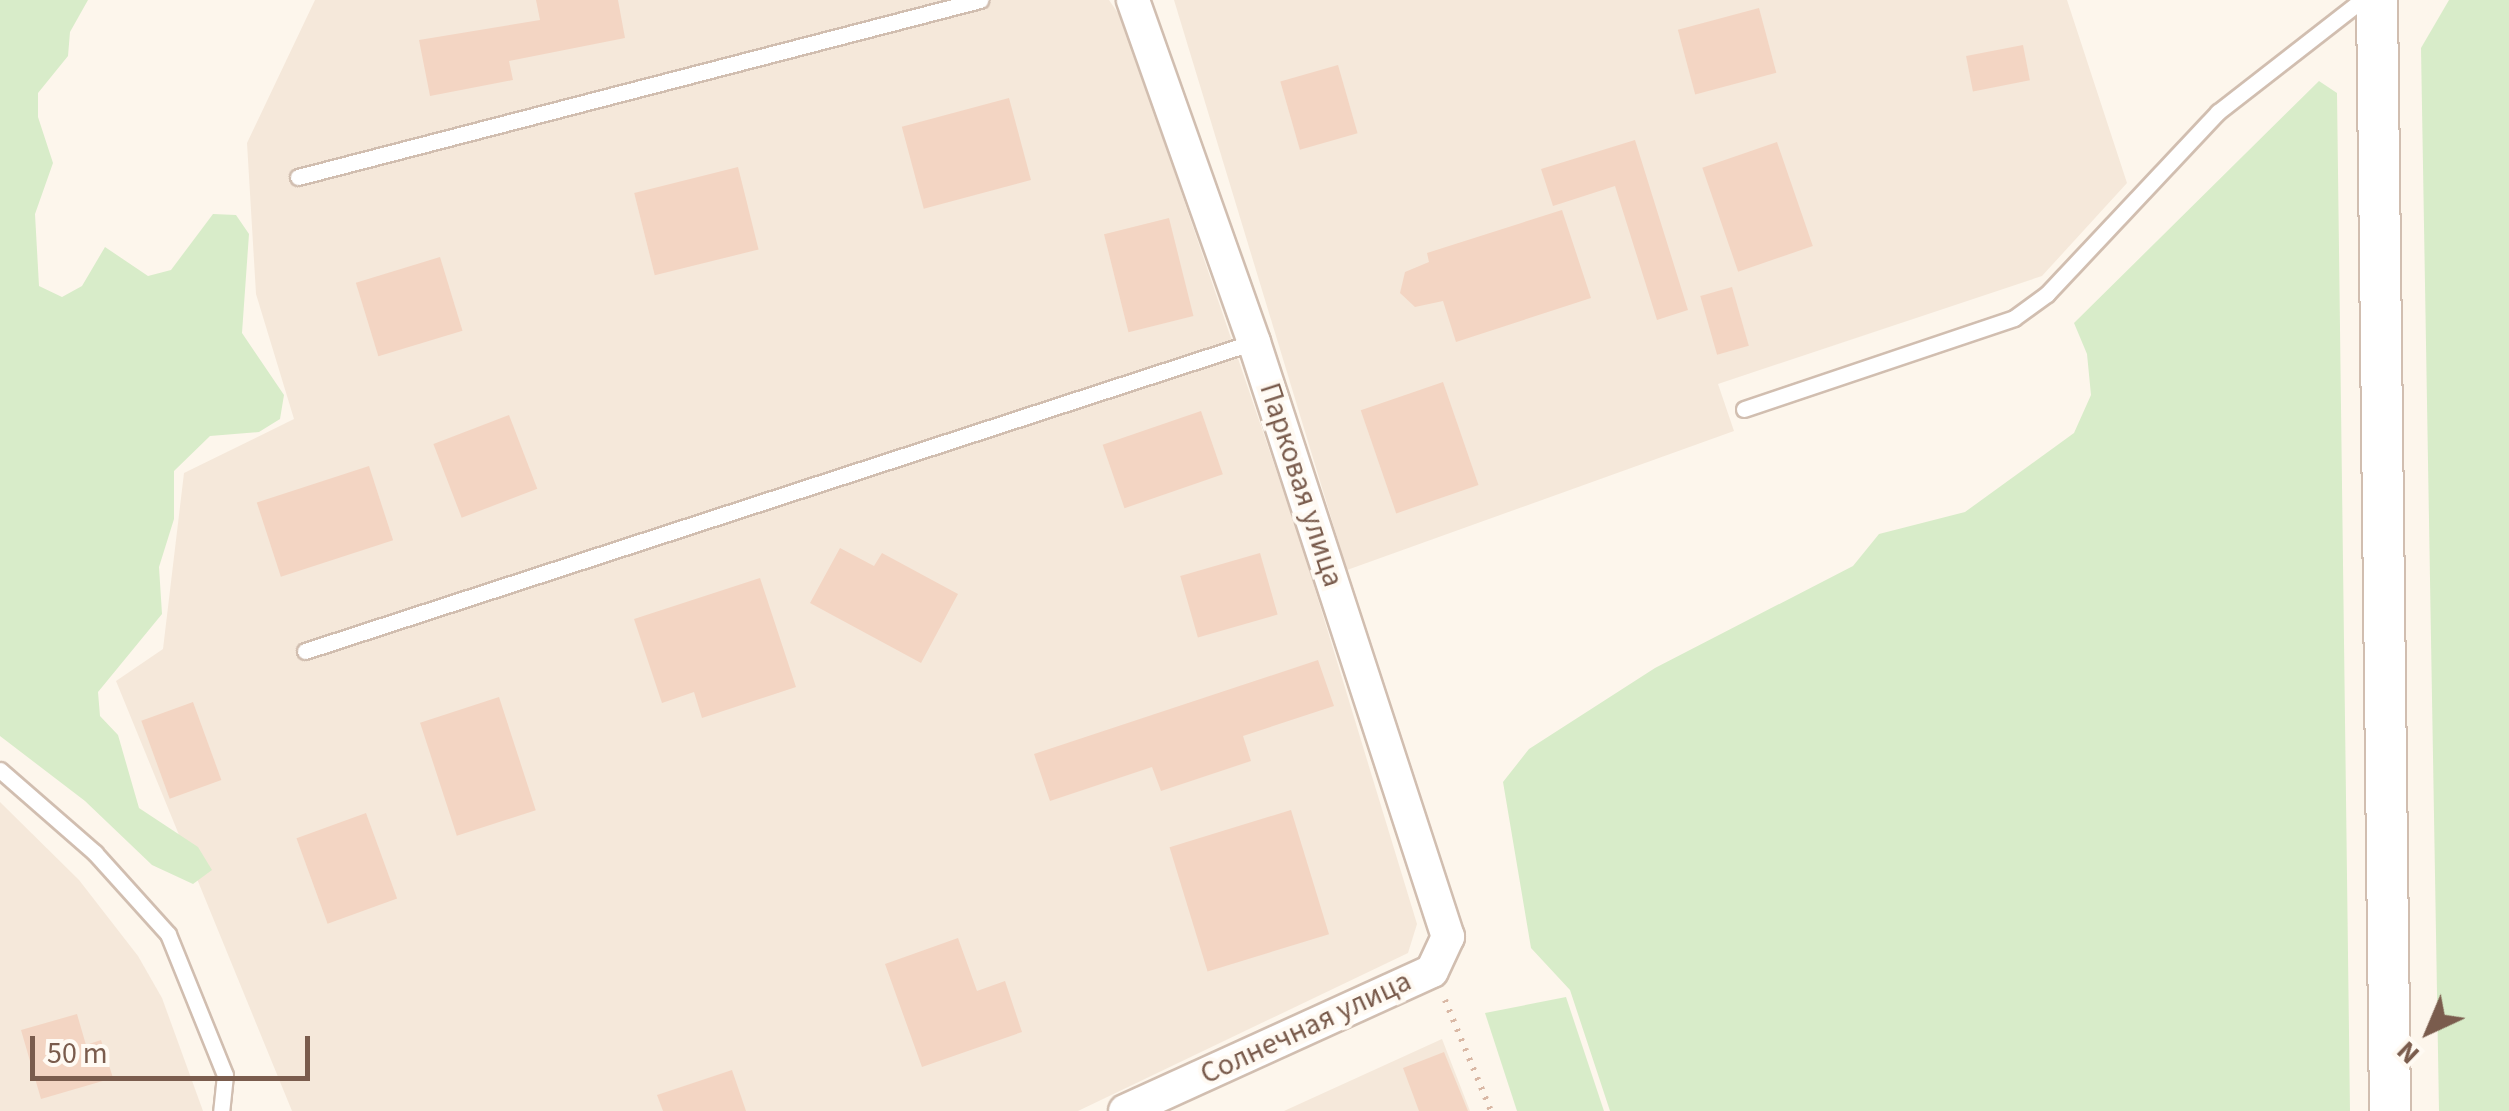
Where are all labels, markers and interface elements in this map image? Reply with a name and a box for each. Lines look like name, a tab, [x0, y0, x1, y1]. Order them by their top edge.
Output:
street label: Парковая улица	[1251, 379, 1351, 591]
street label: Солнечная улица	[1195, 963, 1417, 1093]
north arrow	[2379, 981, 2479, 1081]
scale bar	[35, 1016, 315, 1078]
text: 50 m	[47, 1032, 108, 1075]
text: N	[2388, 1032, 2429, 1073]

